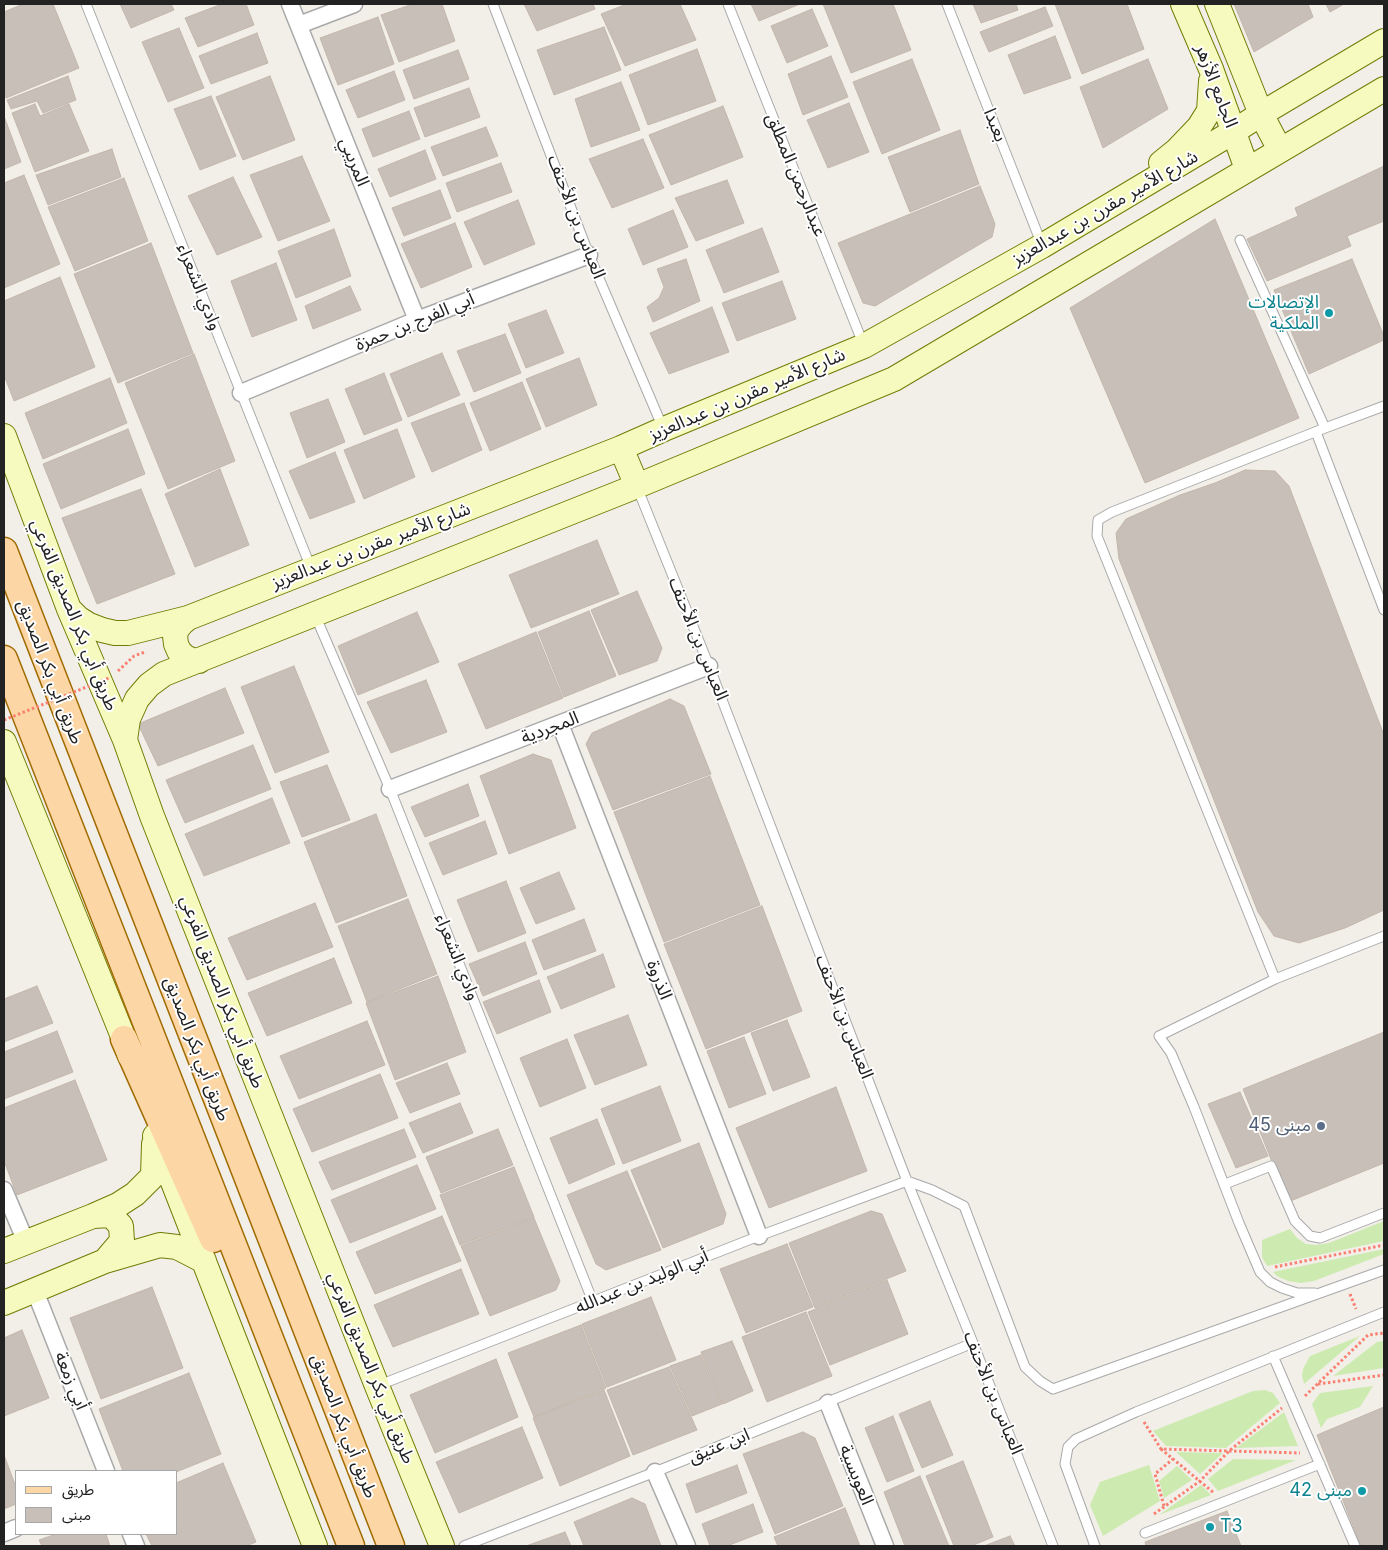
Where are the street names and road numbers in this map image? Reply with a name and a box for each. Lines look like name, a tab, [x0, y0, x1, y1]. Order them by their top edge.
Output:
street label: الجامع الأزهر	[1190, 41, 1242, 131]
street label: بعبدا	[979, 105, 1011, 145]
street label: عبدالرحمن المطلق	[761, 110, 831, 240]
street label: المريبي	[334, 134, 374, 190]
street label: شارع الأمير مقرن بن عبدالعزيز	[1008, 146, 1202, 270]
street label: العباس بن الأحنف	[542, 152, 610, 282]
street label: وادي الشعراء	[172, 240, 226, 334]
street label: أبي الفرج بن حمزة	[352, 288, 478, 356]
street label: شارع الأمير مقرن بن عبدالعزيز	[645, 344, 849, 446]
street label: شارع الأمير مقرن بن عبدالعزيز	[268, 498, 474, 594]
street label: طريق أبي بكر الصديق الفرعي	[26, 516, 122, 714]
street label: العباس بن الأحنف	[663, 574, 733, 704]
street label: طريق أبي بكر الصديق	[13, 597, 87, 747]
street label: المجردية	[518, 707, 582, 749]
street label: طريق أبي بكر الصديق الفرعي	[175, 893, 269, 1091]
street label: وادي الشعراء	[430, 910, 484, 1004]
street label: العباس بن الأحنف	[810, 952, 878, 1082]
street label: الذروة	[642, 957, 676, 1003]
street label: طريق أبي بكر الصديق	[160, 974, 234, 1124]
street label: أبي الوليد بن عبدالله	[572, 1245, 712, 1319]
street label: طريق أبي بكر الصديق الفرعي	[323, 1269, 419, 1467]
street label: العباس بن الأحنف	[958, 1328, 1028, 1458]
street label: أبي زمعة	[50, 1349, 92, 1413]
street label: طريق أبي بكر الصديق	[307, 1351, 381, 1501]
street label: ابن عتيق	[685, 1424, 753, 1468]
street label: العويسية	[834, 1442, 878, 1508]

